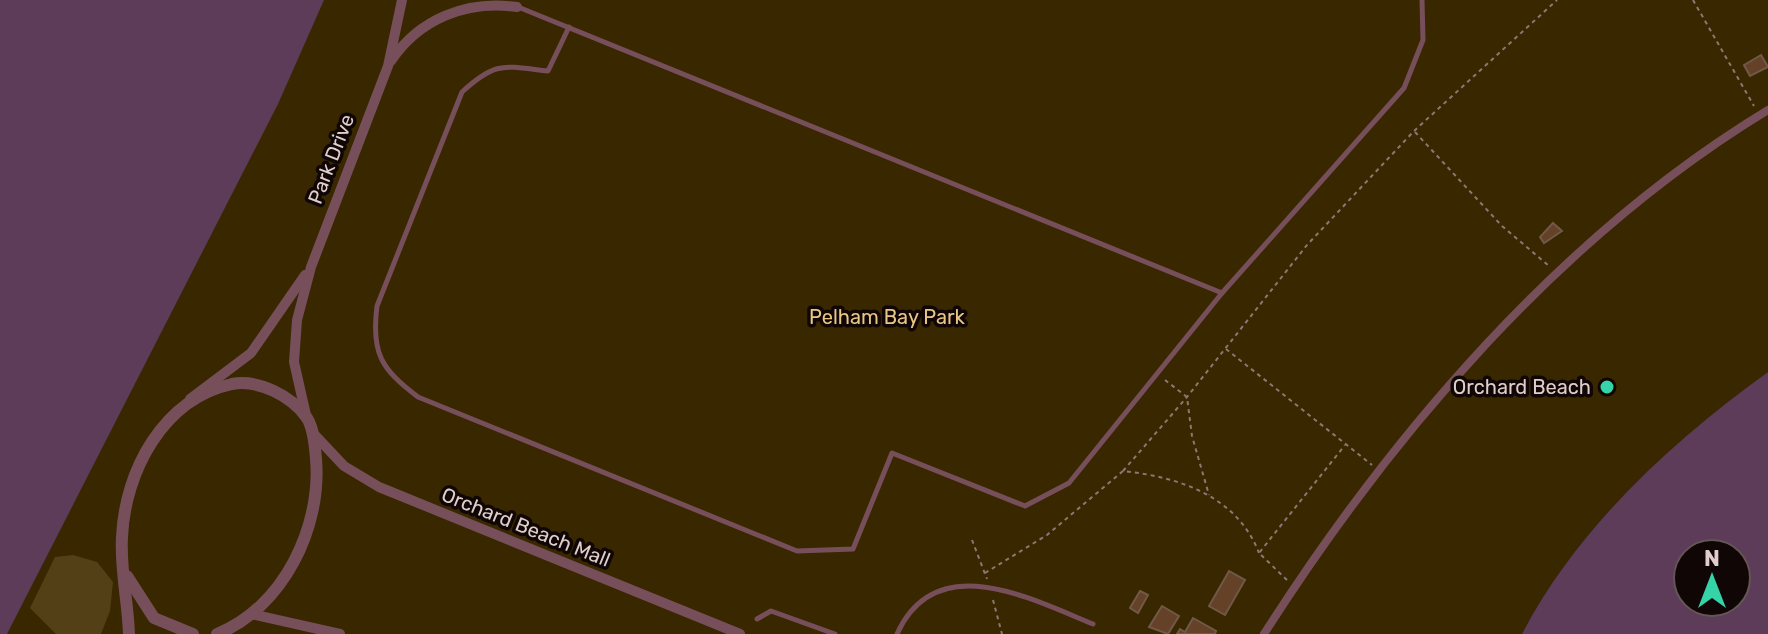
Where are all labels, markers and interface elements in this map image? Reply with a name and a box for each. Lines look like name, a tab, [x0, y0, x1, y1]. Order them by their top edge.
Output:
street label: Park Drive	[303, 111, 359, 207]
park label: Pelham Bay Park	[809, 305, 966, 329]
place label: Orchard Beach	[1453, 375, 1591, 399]
marker: Orchard Beach	[1598, 378, 1616, 396]
street label: Orchard Beach Mall	[438, 482, 614, 572]
north arrow	[1672, 538, 1752, 618]
text: N	[1704, 545, 1720, 572]

